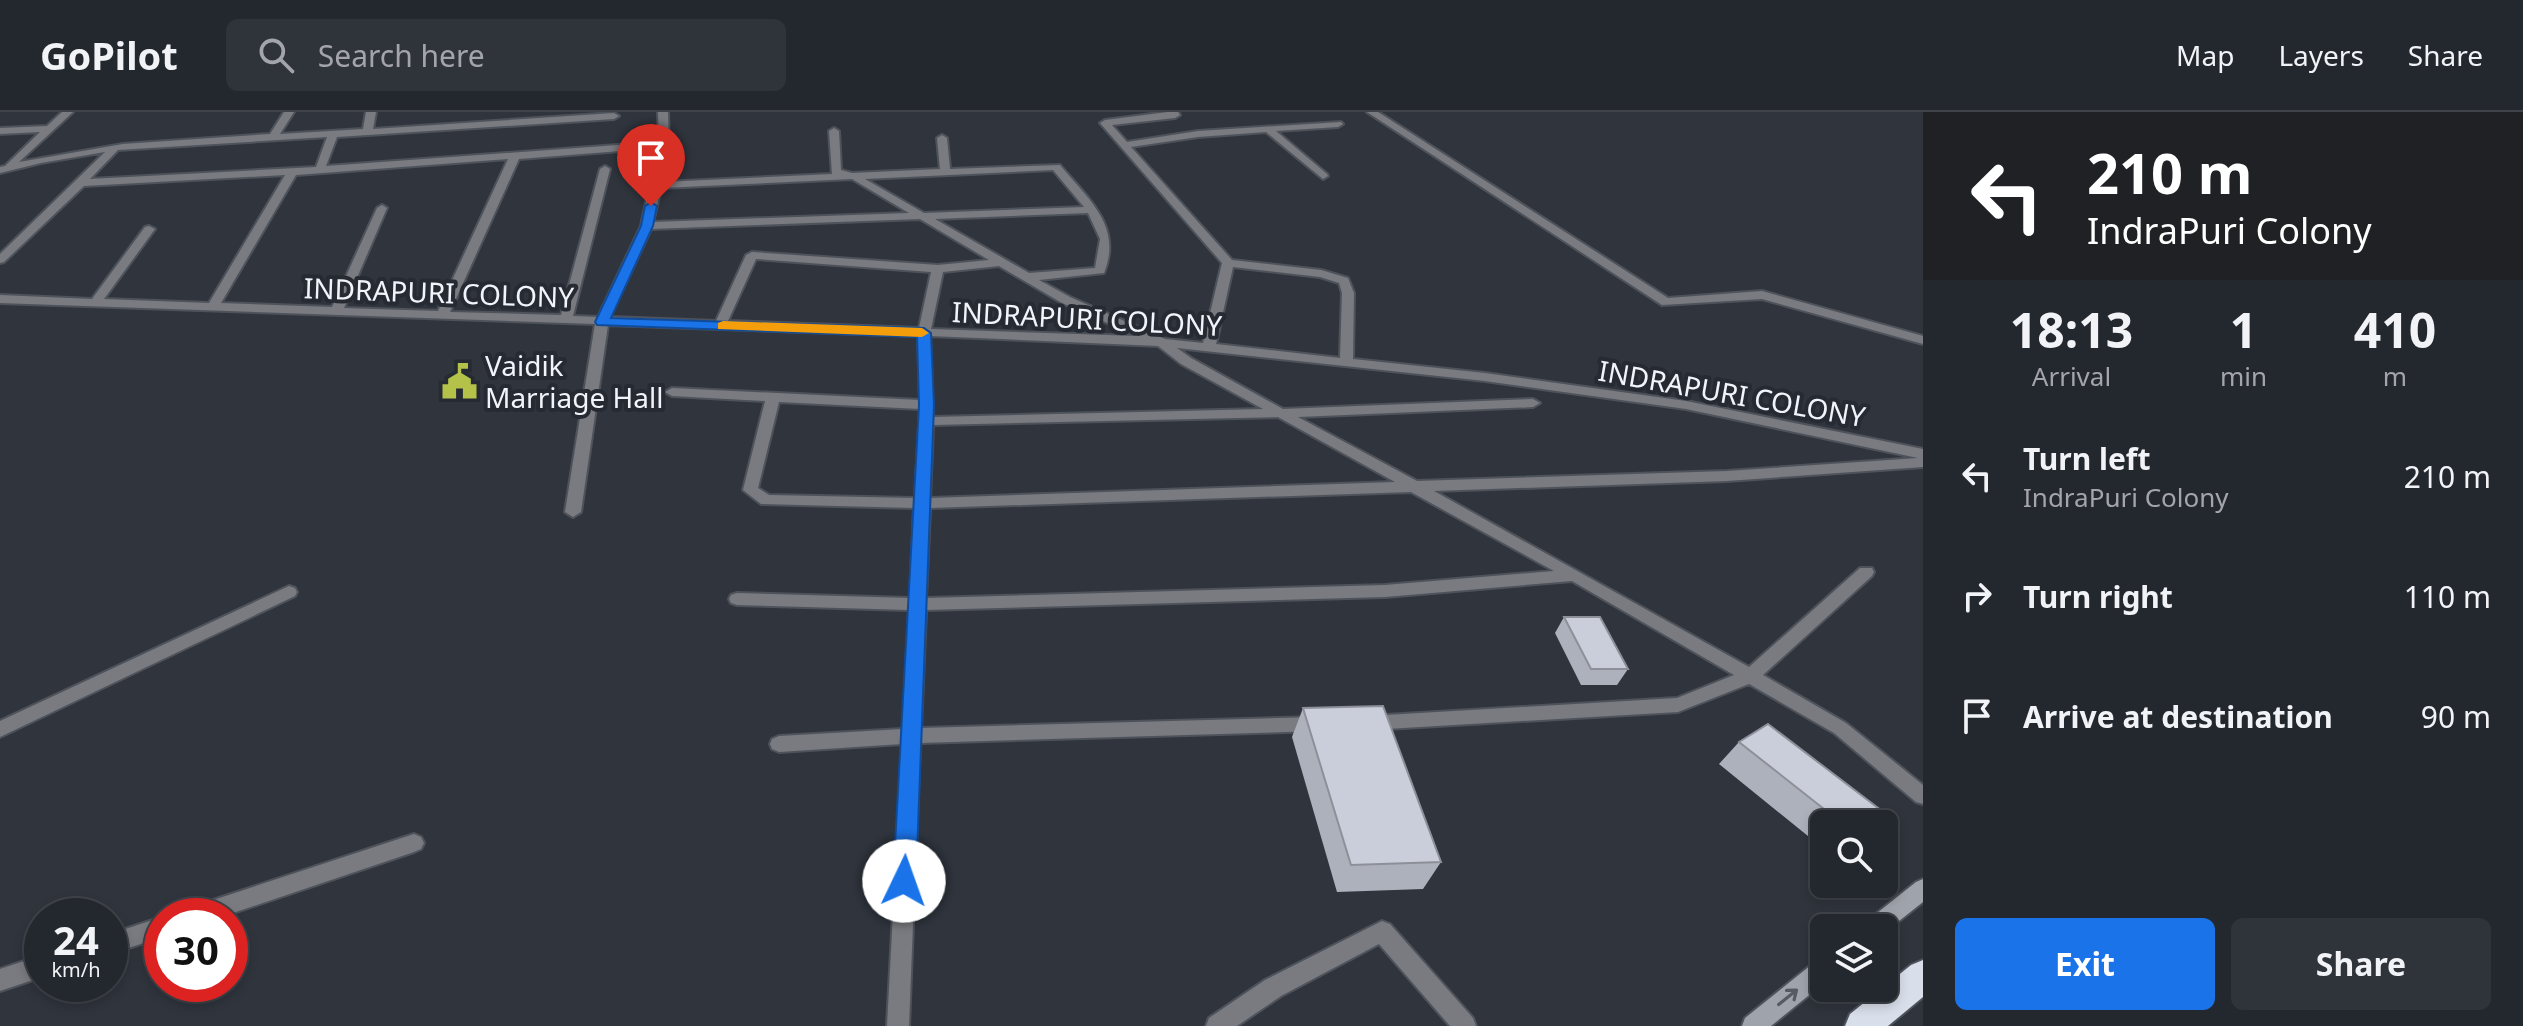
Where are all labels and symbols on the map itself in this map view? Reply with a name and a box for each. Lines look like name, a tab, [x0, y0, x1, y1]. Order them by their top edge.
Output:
pin	[617, 124, 685, 206]
street label: INDRAPURI COLONY	[303, 268, 575, 316]
street label: INDRAPURI COLONY	[951, 292, 1223, 344]
place label: Vaidik Marriage Hall	[485, 346, 663, 416]
street label: INDRAPURI COLONY	[1596, 351, 1869, 435]
public building icon: Vaidik Marriage Hall	[440, 362, 478, 400]
position arrow	[862, 839, 946, 923]
speed limit sign: 30	[144, 898, 248, 1002]
one-way arrow	[1777, 989, 1798, 1006]

